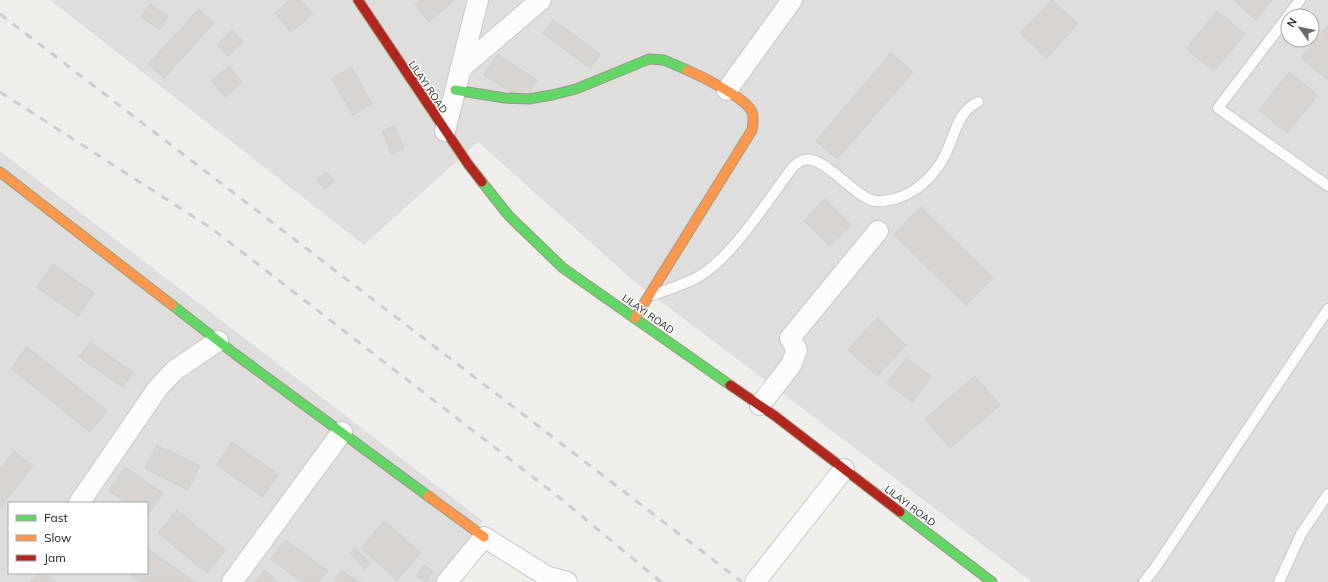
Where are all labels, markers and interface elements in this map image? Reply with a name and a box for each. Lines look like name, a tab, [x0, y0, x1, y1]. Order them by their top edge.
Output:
north arrow	[1280, 8, 1320, 48]
text: N	[1283, 15, 1300, 30]
street label: LILAYI ROAD	[406, 58, 450, 116]
street label: LILAYI ROAD	[619, 291, 677, 337]
street label: LILAYI ROAD	[882, 483, 938, 529]
legend	[8, 502, 148, 574]
text: Fast	[44, 510, 68, 525]
text: Slow	[44, 530, 72, 545]
text: Jam	[44, 550, 66, 565]

